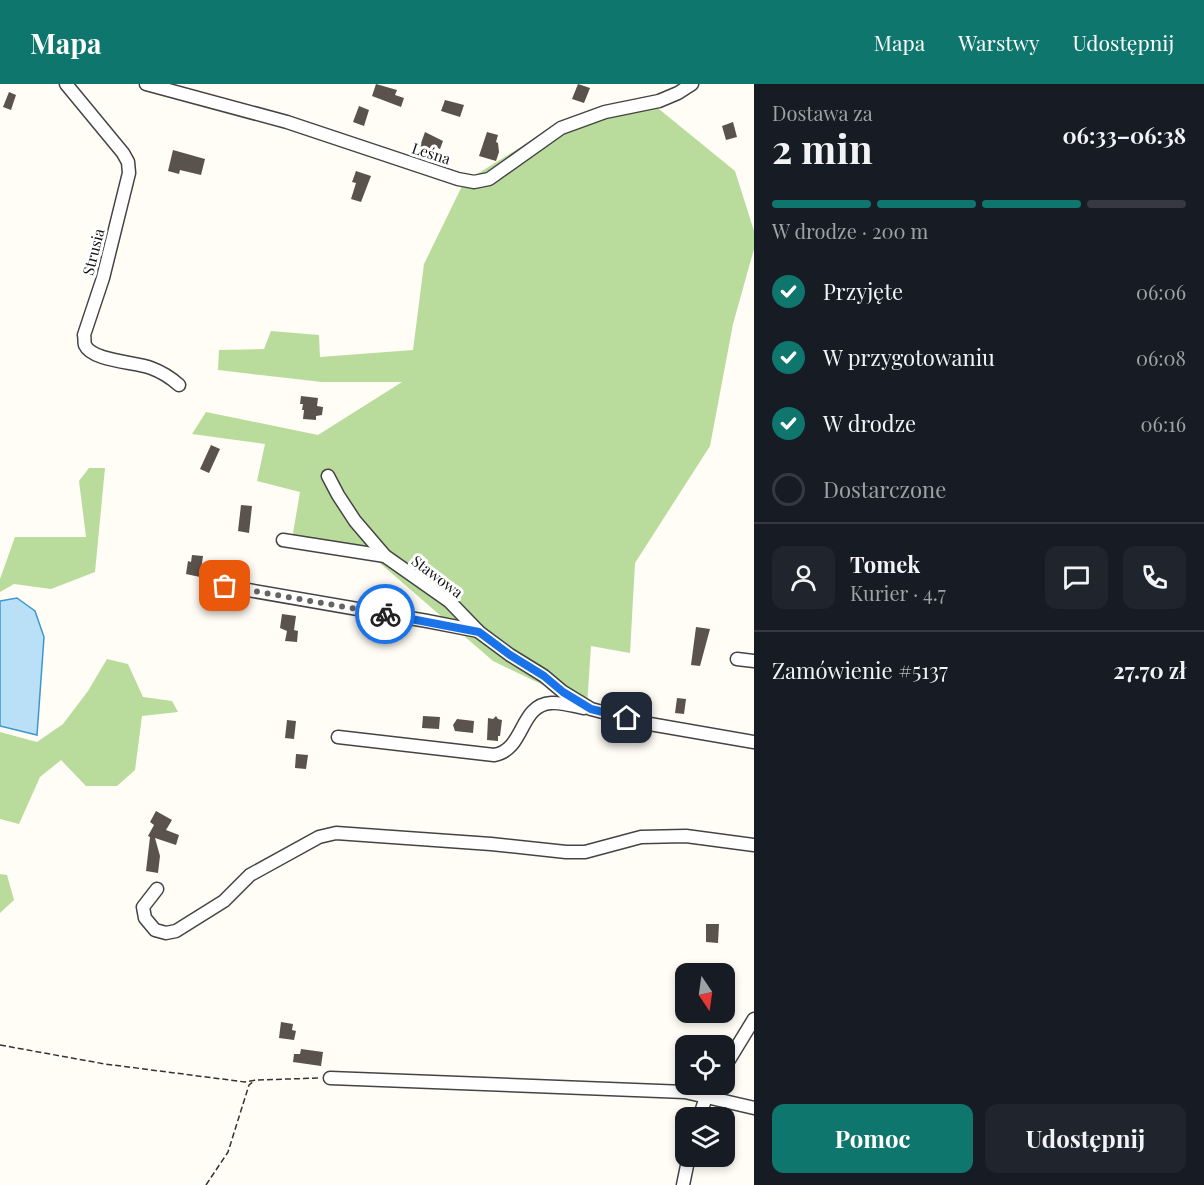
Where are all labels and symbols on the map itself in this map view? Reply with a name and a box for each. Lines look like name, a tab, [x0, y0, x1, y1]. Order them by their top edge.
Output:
street label: Leśna	[409, 137, 454, 169]
street label: Strusia	[78, 226, 109, 277]
street label: Stawowa	[408, 550, 468, 602]
pin	[199, 560, 250, 611]
courier	[355, 584, 415, 644]
pin	[601, 692, 652, 743]
north arrow	[675, 963, 735, 1023]

